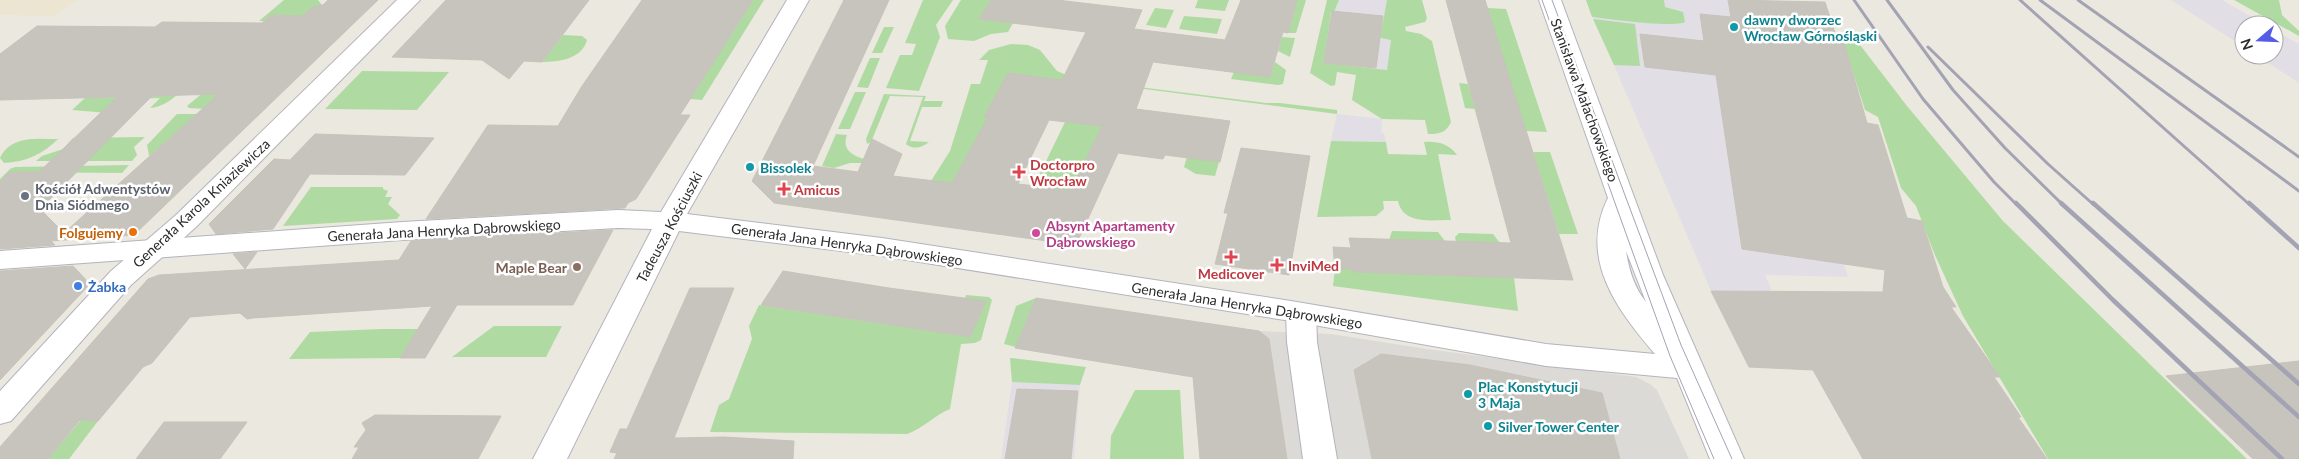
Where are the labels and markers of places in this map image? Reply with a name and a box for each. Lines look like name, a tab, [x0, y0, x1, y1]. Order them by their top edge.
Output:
place label: dawny dworzec Wrocław Górnośląski	[1744, 11, 1877, 44]
marker: dawny dworzec Wrocław Górnośląski	[1728, 21, 1740, 33]
place label: Doctorpro Wrocław	[1030, 156, 1095, 189]
place label: Bissolek	[760, 159, 812, 176]
marker: Bissolek	[744, 161, 756, 173]
marker: Doctorpro Wrocław	[1012, 165, 1026, 179]
place label: Kościół Adwentystów Dnia Siódmego	[35, 180, 171, 213]
place label: Amicus	[793, 181, 840, 198]
marker: Amicus	[778, 183, 790, 195]
marker: Kościół Adwentystów Dnia Siódmego	[19, 190, 31, 202]
place label: Absynt Apartamenty Dąbrowskiego	[1045, 217, 1175, 250]
place label: Folgujemy	[59, 224, 124, 241]
marker: Folgujemy	[127, 226, 139, 238]
marker: Absynt Apartamenty Dąbrowskiego	[1030, 227, 1042, 239]
marker: Medicover	[1225, 251, 1237, 263]
place label: InviMed	[1288, 257, 1339, 274]
marker: InviMed	[1270, 258, 1284, 272]
place label: Maple Bear	[496, 259, 568, 276]
marker: Maple Bear	[571, 261, 583, 273]
place label: Medicover	[1198, 265, 1265, 282]
place label: Żabka	[88, 278, 126, 295]
marker: Żabka	[72, 280, 84, 292]
place label: Plac Konstytucji 3 Maja	[1478, 378, 1578, 411]
marker: Plac Konstytucji 3 Maja	[1462, 388, 1474, 400]
place label: Silver Tower Center	[1498, 418, 1620, 435]
marker: Silver Tower Center	[1482, 420, 1494, 432]

